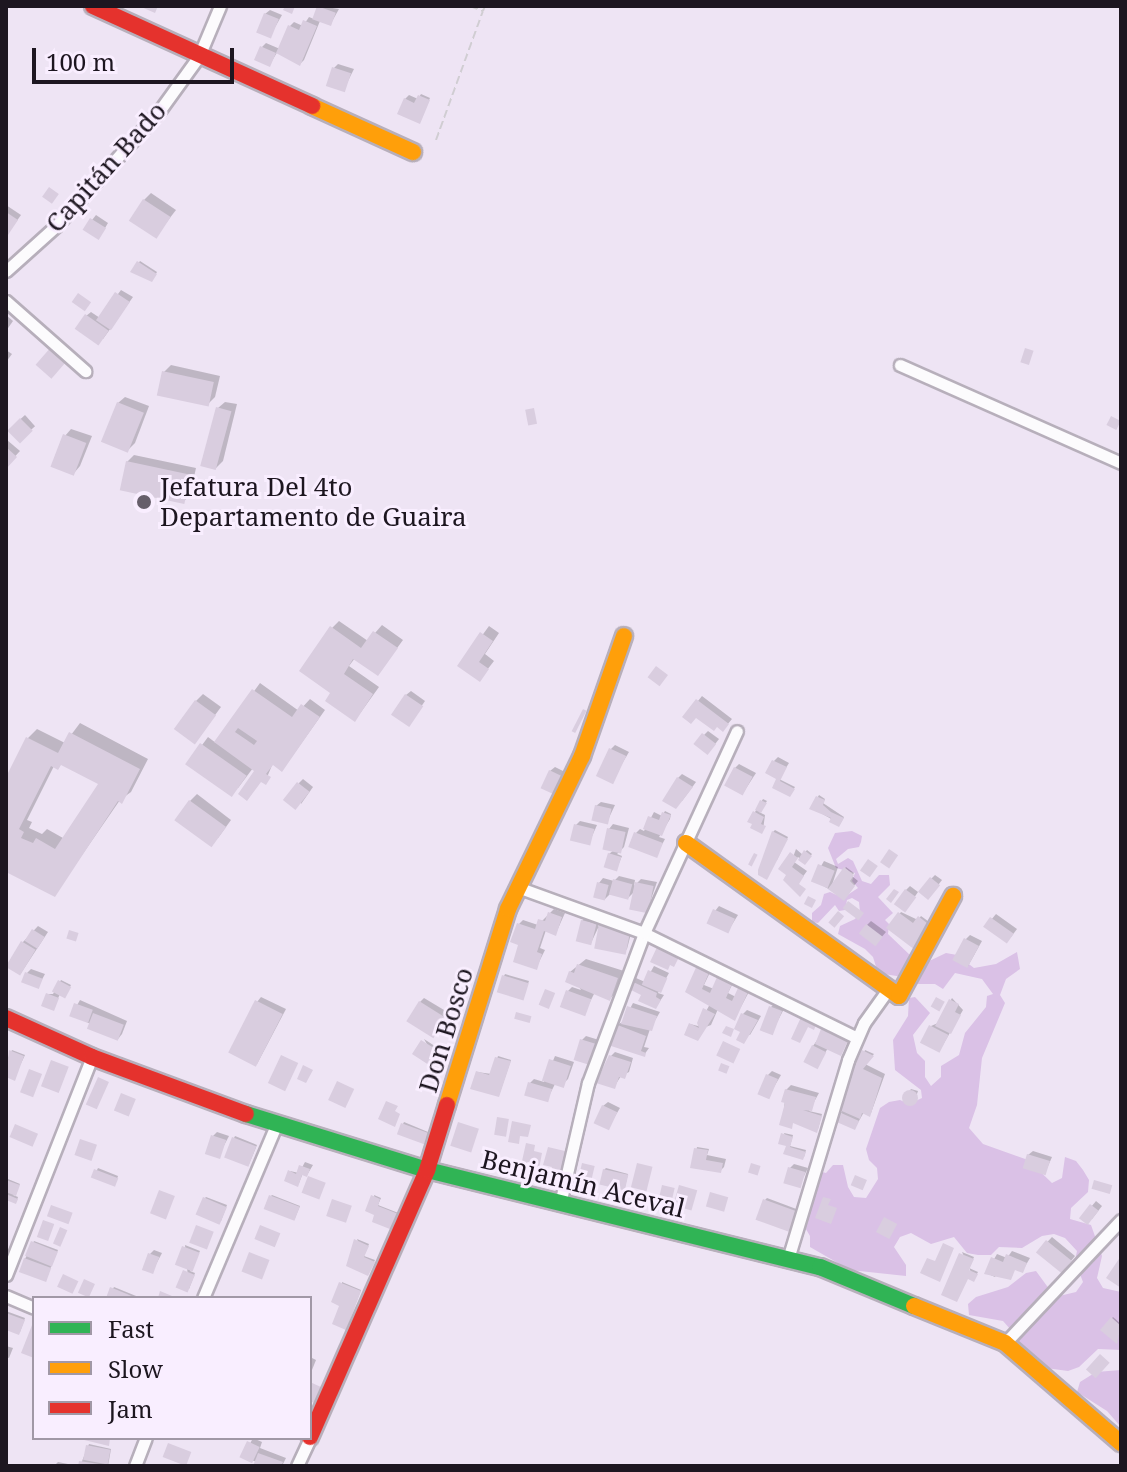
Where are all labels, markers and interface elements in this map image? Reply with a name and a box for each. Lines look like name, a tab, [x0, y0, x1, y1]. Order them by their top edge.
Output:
scale bar	[36, 32, 238, 82]
text: 100 m	[46, 45, 115, 78]
street label: Capitán Bado	[39, 95, 173, 239]
place label: Jefatura Del 4to Departamento de Guaira	[160, 471, 467, 532]
marker: Jefatura Del 4to Departamento de Guaira	[135, 493, 153, 511]
street label: Don Bosco	[412, 964, 480, 1096]
street label: Benjamín Aceval	[478, 1144, 688, 1224]
legend	[32, 1296, 312, 1440]
text: Fast	[108, 1312, 154, 1345]
text: Slow	[108, 1352, 163, 1385]
text: Jam	[108, 1392, 153, 1425]

